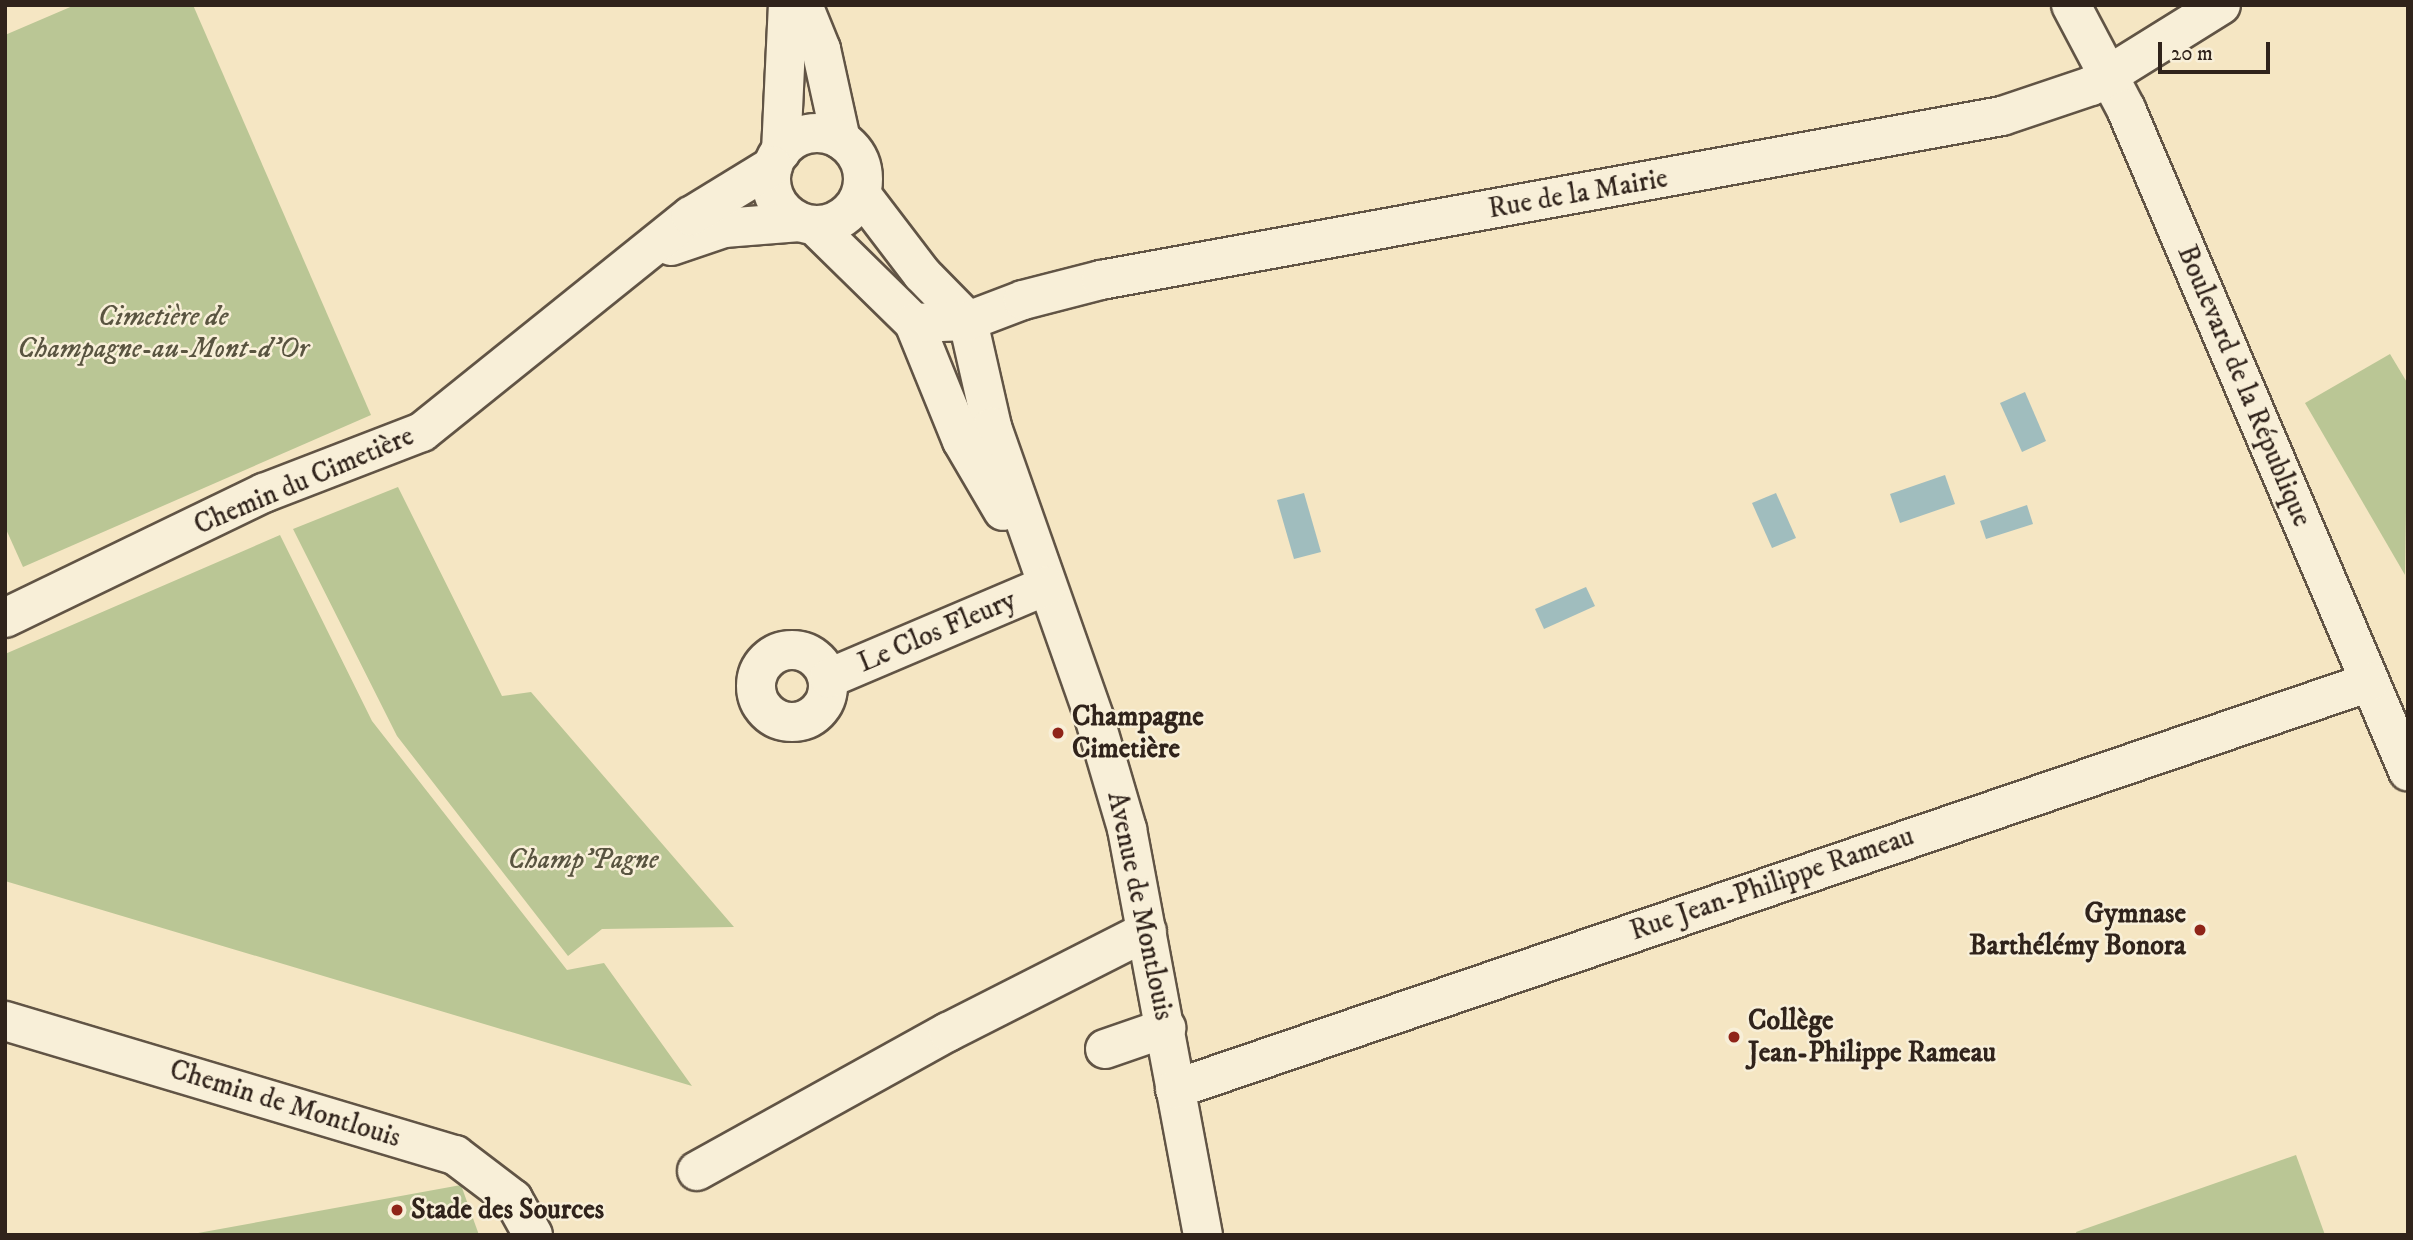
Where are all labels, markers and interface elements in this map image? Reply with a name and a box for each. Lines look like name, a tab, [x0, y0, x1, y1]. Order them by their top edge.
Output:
scale bar	[2161, 28, 2273, 72]
text: 20 m	[2171, 41, 2213, 67]
street label: Rue de la Mairie	[1486, 162, 1670, 226]
street label: Boulevard de la République	[2169, 240, 2319, 532]
park label: Cimetière de Champagne-au-Mont-d'Or	[17, 300, 309, 366]
street label: Chemin du Cimetière	[189, 420, 419, 542]
street label: Le Clos Fleury	[853, 584, 1021, 680]
place label: Champagne Cimetière	[1072, 700, 1204, 766]
marker: Champagne Cimetière	[1050, 725, 1066, 741]
street label: Avenue de Montlouis	[1099, 789, 1181, 1023]
street label: Rue Jean-Philippe Rameau	[1626, 820, 1918, 948]
park label: Champ'Pagne	[508, 843, 658, 877]
place label: Gymnase Barthélémy Bonora	[1969, 897, 2186, 963]
marker: Gymnase Barthélémy Bonora	[2192, 922, 2208, 938]
place label: Collège Jean-Philippe Rameau	[1748, 1004, 1996, 1070]
marker: Collège Jean-Philippe Rameau	[1726, 1029, 1742, 1045]
street label: Chemin de Montlouis	[166, 1053, 404, 1155]
place label: Stade des Sources	[411, 1193, 604, 1227]
marker: Stade des Sources	[389, 1202, 405, 1218]

